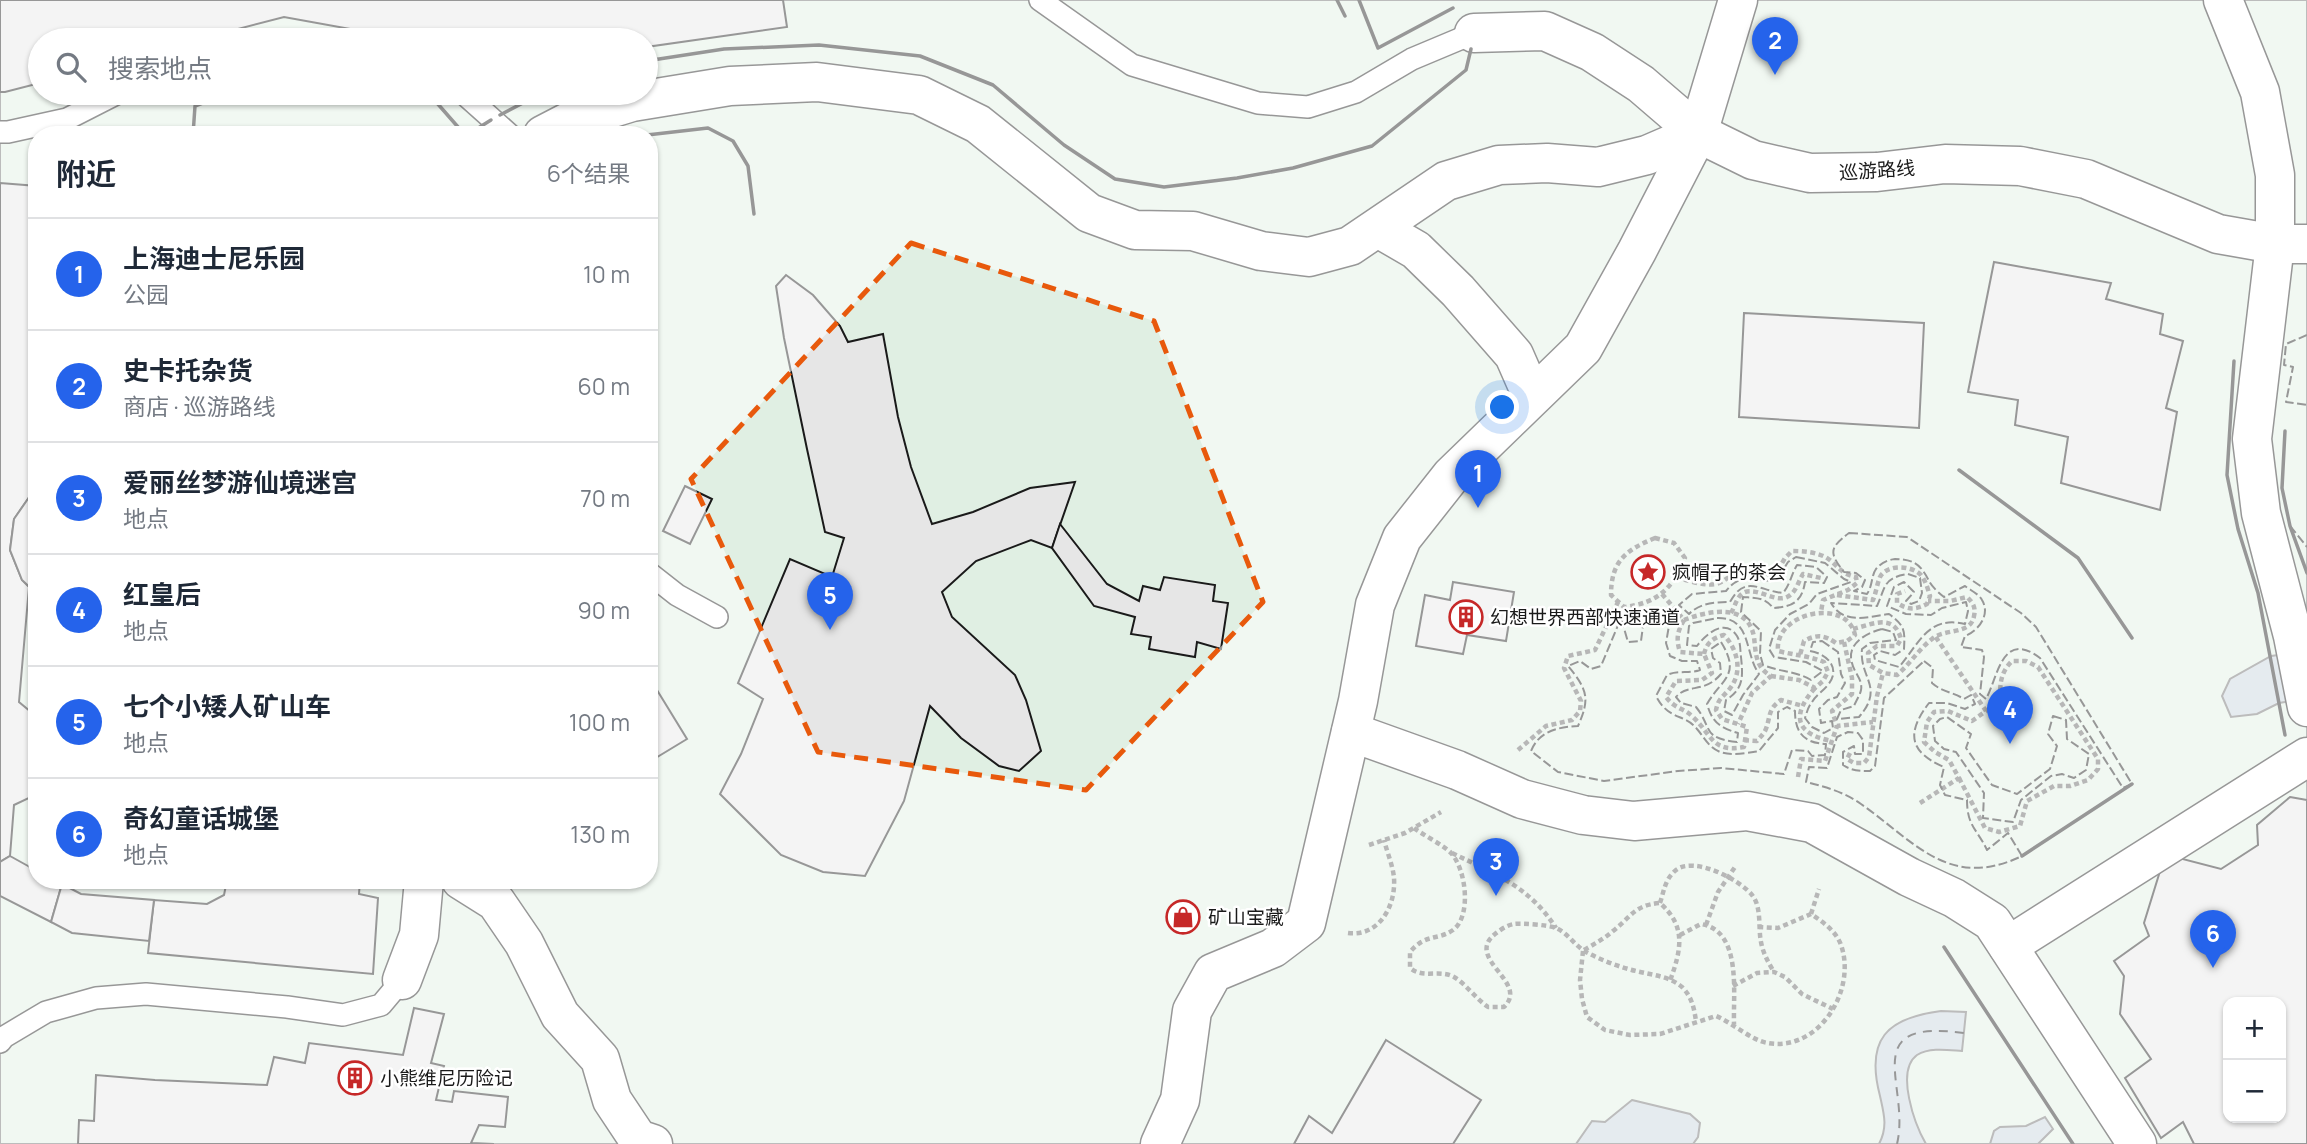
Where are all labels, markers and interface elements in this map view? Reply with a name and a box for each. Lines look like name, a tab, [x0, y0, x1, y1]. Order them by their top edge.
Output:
pin: 2	[1752, 17, 1798, 75]
search box	[28, 28, 658, 105]
icon: search	[52, 48, 90, 86]
text: 搜索地点	[108, 50, 212, 86]
text: 附近	[56, 153, 116, 194]
street label: 巡游路线	[1838, 154, 1916, 186]
text: 6个结果	[547, 157, 630, 189]
text: 上海迪士尼乐园	[123, 240, 305, 276]
text: 1	[74, 258, 84, 290]
text: 10 m	[583, 258, 630, 290]
text: 公园	[123, 278, 169, 310]
text: 史卡托杂货	[123, 352, 253, 388]
text: 2	[72, 370, 86, 402]
text: 60 m	[578, 370, 630, 402]
text: 商店 · 巡游路线	[123, 390, 275, 422]
your location	[1485, 390, 1519, 424]
pin: 1	[1455, 450, 1501, 508]
text: 爱丽丝梦游仙境迷宫	[123, 464, 357, 500]
text: 3	[72, 482, 86, 514]
text: 70 m	[580, 482, 630, 514]
text: 地点	[123, 502, 169, 534]
place icon: 疯帽子的茶会	[1629, 553, 1667, 591]
place label: 疯帽子的茶会	[1672, 559, 1786, 585]
pin: 5	[807, 572, 853, 630]
text: 红皇后	[123, 576, 201, 612]
text: 4	[72, 594, 86, 626]
text: 90 m	[578, 594, 630, 626]
building icon: 幻想世界西部快速通道	[1447, 598, 1485, 636]
place label: 幻想世界西部快速通道	[1490, 604, 1680, 630]
text: 地点	[123, 614, 169, 646]
pin: 4	[1987, 686, 2033, 744]
text: 七个小矮人矿山车	[123, 688, 331, 724]
text: 5	[72, 706, 86, 738]
text: 100 m	[569, 706, 630, 738]
text: 地点	[123, 726, 169, 758]
text: 奇幻童话城堡	[123, 800, 279, 836]
text: 6	[72, 818, 86, 850]
text: 130 m	[570, 818, 630, 850]
text: 地点	[123, 838, 169, 870]
pin: 3	[1473, 838, 1519, 896]
shop icon: 矿山宝藏	[1164, 898, 1202, 936]
place label: 矿山宝藏	[1208, 904, 1284, 930]
pin: 6	[2190, 910, 2236, 968]
map controls	[2223, 997, 2286, 1123]
button: +	[2223, 997, 2286, 1060]
building icon: 小熊维尼历险记	[336, 1059, 374, 1097]
button: −	[2223, 1060, 2286, 1123]
place label: 小熊维尼历险记	[380, 1065, 513, 1091]

